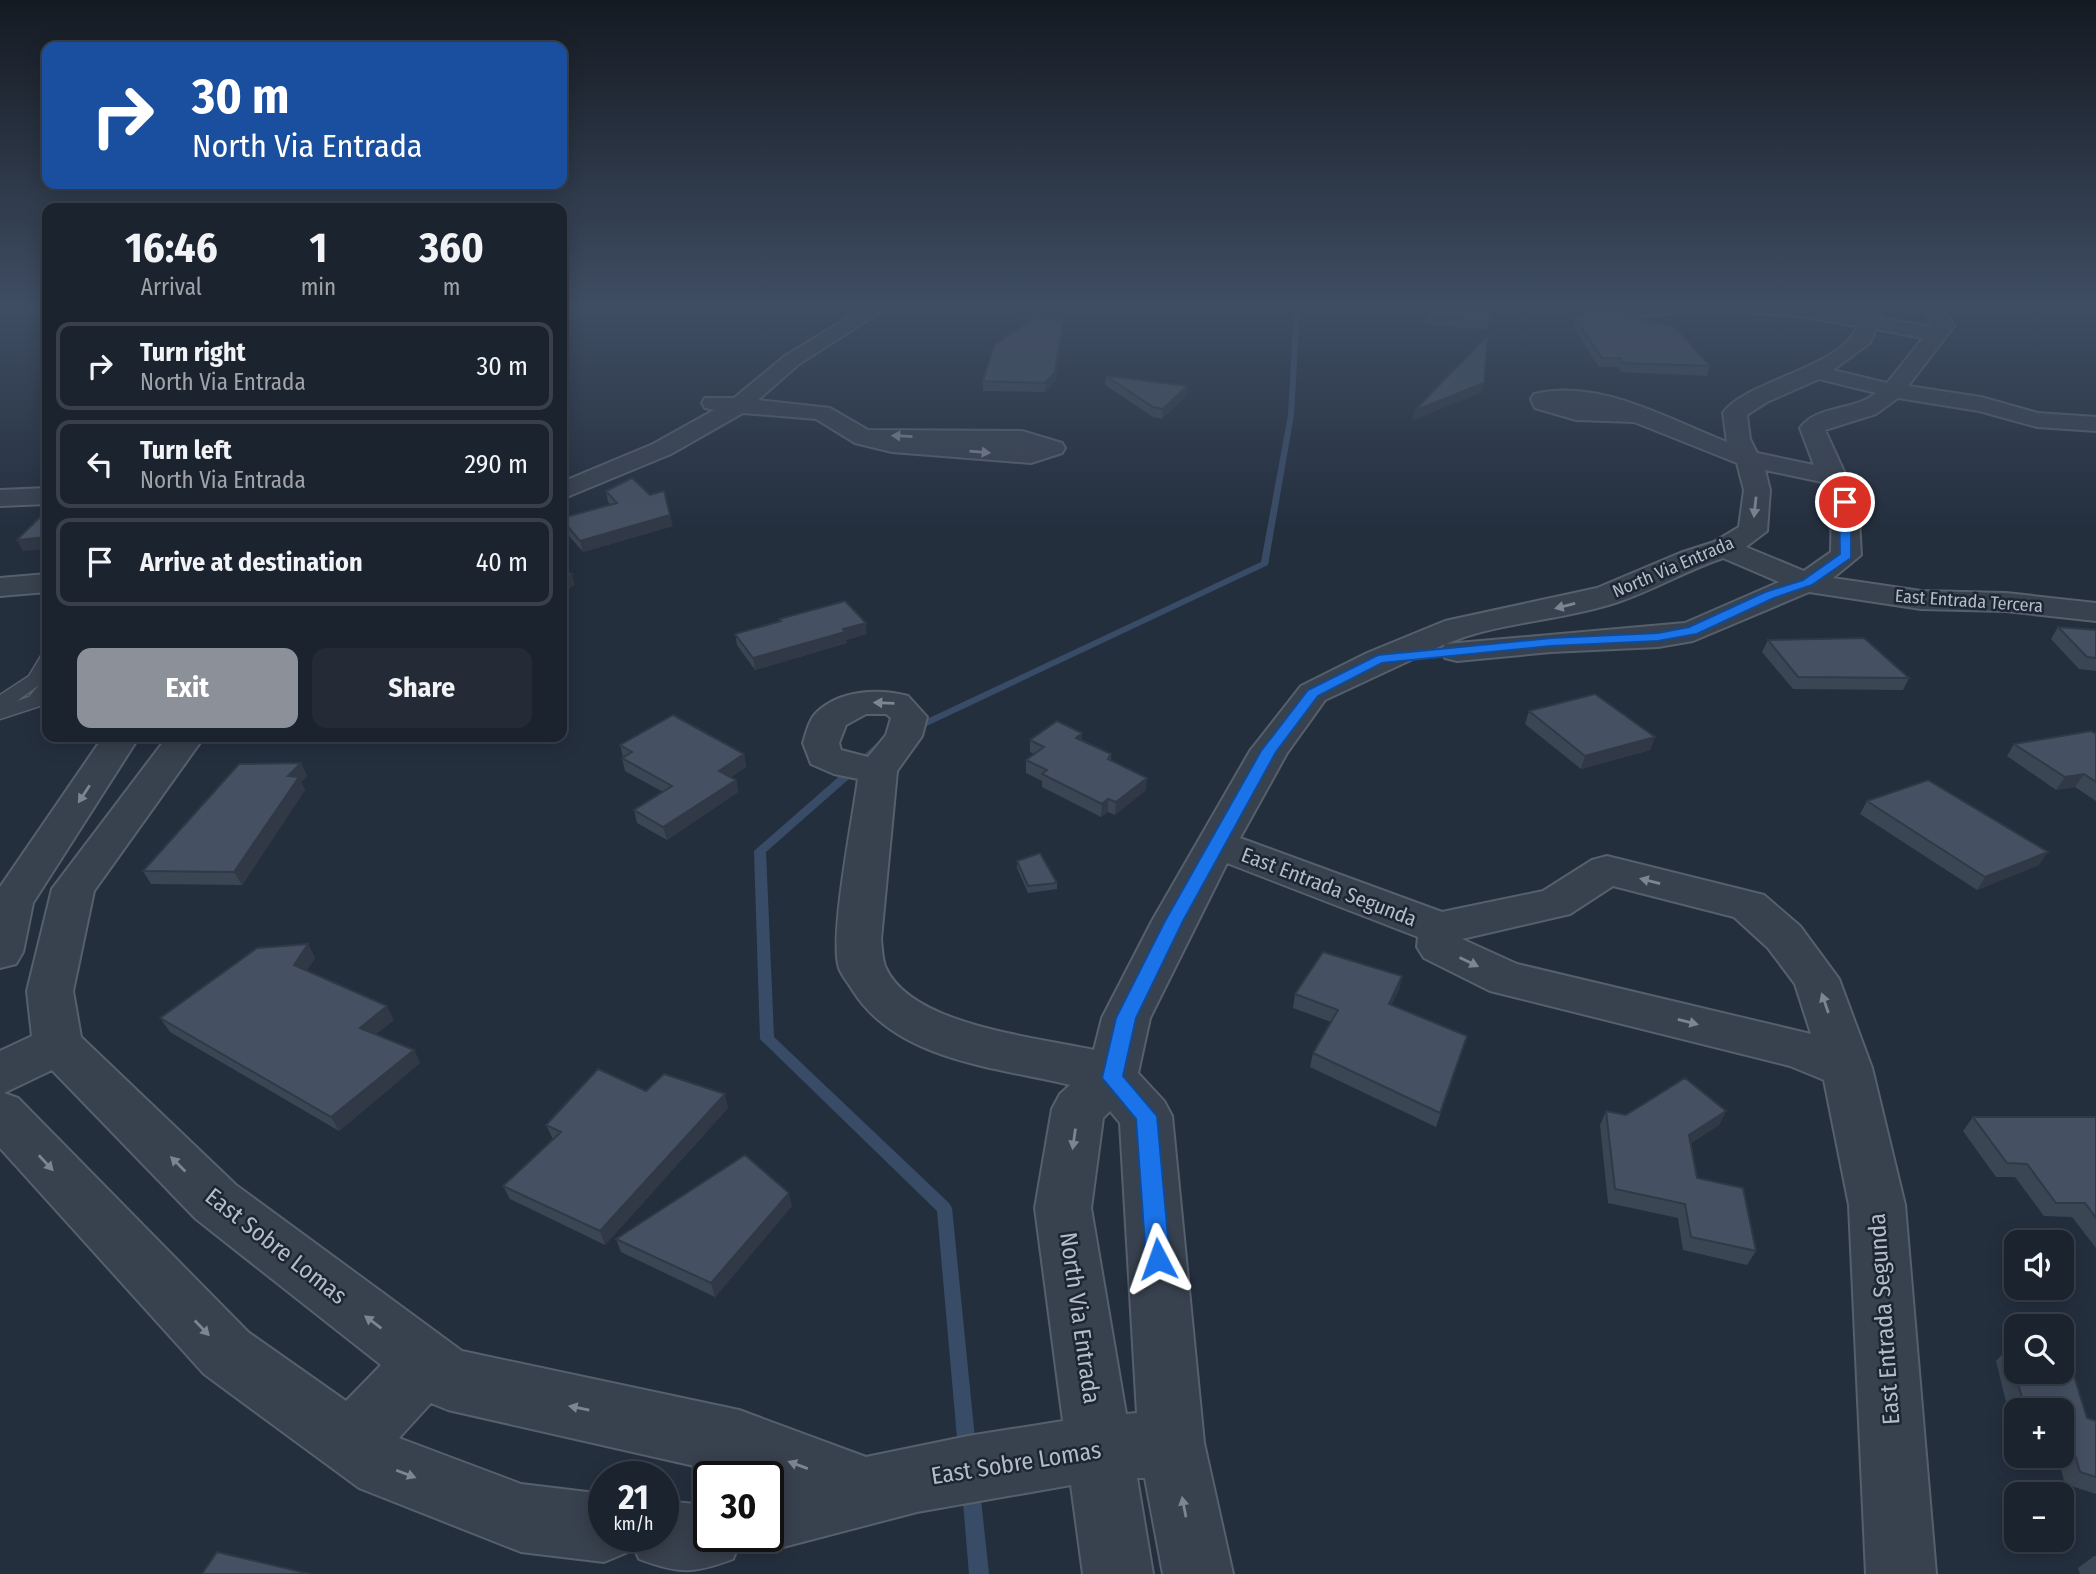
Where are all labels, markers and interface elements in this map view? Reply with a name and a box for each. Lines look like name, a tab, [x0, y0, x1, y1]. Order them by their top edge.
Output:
text: 30 m	[192, 67, 290, 126]
icon: right	[77, 70, 168, 161]
text: North Via Entrada	[192, 127, 423, 165]
text: 16:46	[125, 223, 218, 273]
text: 1	[310, 223, 327, 273]
text: 360	[419, 223, 484, 273]
text: Arrival	[141, 273, 202, 301]
text: min	[301, 273, 336, 301]
text: m	[443, 273, 460, 301]
text: Turn right	[140, 337, 246, 368]
icon: right	[81, 347, 119, 385]
text: 30 m	[477, 351, 528, 382]
text: North Via Entrada	[140, 368, 306, 396]
one-way arrow	[890, 430, 912, 441]
text: Turn left	[140, 435, 232, 466]
icon: left	[81, 445, 119, 483]
one-way arrow	[969, 447, 991, 458]
text: 290 m	[464, 449, 528, 480]
text: North Via Entrada	[140, 466, 306, 494]
pin	[1815, 472, 1875, 532]
icon: arrive	[1826, 483, 1864, 521]
one-way arrow	[1750, 496, 1761, 518]
street label: North Via Entrada	[1609, 531, 1737, 602]
icon: arrive	[81, 543, 119, 581]
text: Arrive at destination	[140, 547, 363, 578]
text: 40 m	[476, 547, 528, 578]
street label: East Entrada Tercera	[1894, 585, 2044, 617]
one-way arrow	[1554, 601, 1576, 612]
button: Exit	[77, 648, 298, 728]
button: Share	[312, 648, 532, 728]
one-way arrow	[873, 698, 895, 709]
one-way arrow	[77, 784, 90, 803]
street label: East Entrada Segunda	[1238, 842, 1420, 932]
one-way arrow	[1639, 875, 1661, 886]
one-way arrow	[1459, 956, 1479, 967]
one-way arrow	[1819, 993, 1830, 1014]
one-way arrow	[1677, 1017, 1699, 1028]
one-way arrow	[1068, 1128, 1079, 1150]
one-way arrow	[38, 1154, 54, 1172]
one-way arrow	[169, 1156, 186, 1173]
street label: East Sobre Lomas	[200, 1182, 352, 1310]
street label: East Entrada Segunda	[1863, 1212, 1905, 1426]
position arrow	[1121, 1222, 1195, 1296]
street label: North Via Entrada	[1054, 1230, 1106, 1406]
map controls	[2004, 1230, 2074, 1552]
button: sound	[2004, 1230, 2074, 1300]
button: search	[2004, 1314, 2074, 1384]
one-way arrow	[365, 1315, 383, 1330]
one-way arrow	[194, 1320, 211, 1337]
button: +	[2004, 1398, 2074, 1468]
one-way arrow	[568, 1402, 590, 1413]
street label: East Sobre Lomas	[929, 1436, 1103, 1490]
one-way arrow	[788, 1459, 809, 1470]
speed limit sign: 30	[693, 1461, 784, 1552]
one-way arrow	[396, 1469, 417, 1480]
text: 21	[618, 1476, 649, 1518]
button: −	[2004, 1482, 2074, 1552]
one-way arrow	[1179, 1496, 1190, 1518]
text: km/h	[613, 1513, 654, 1535]

